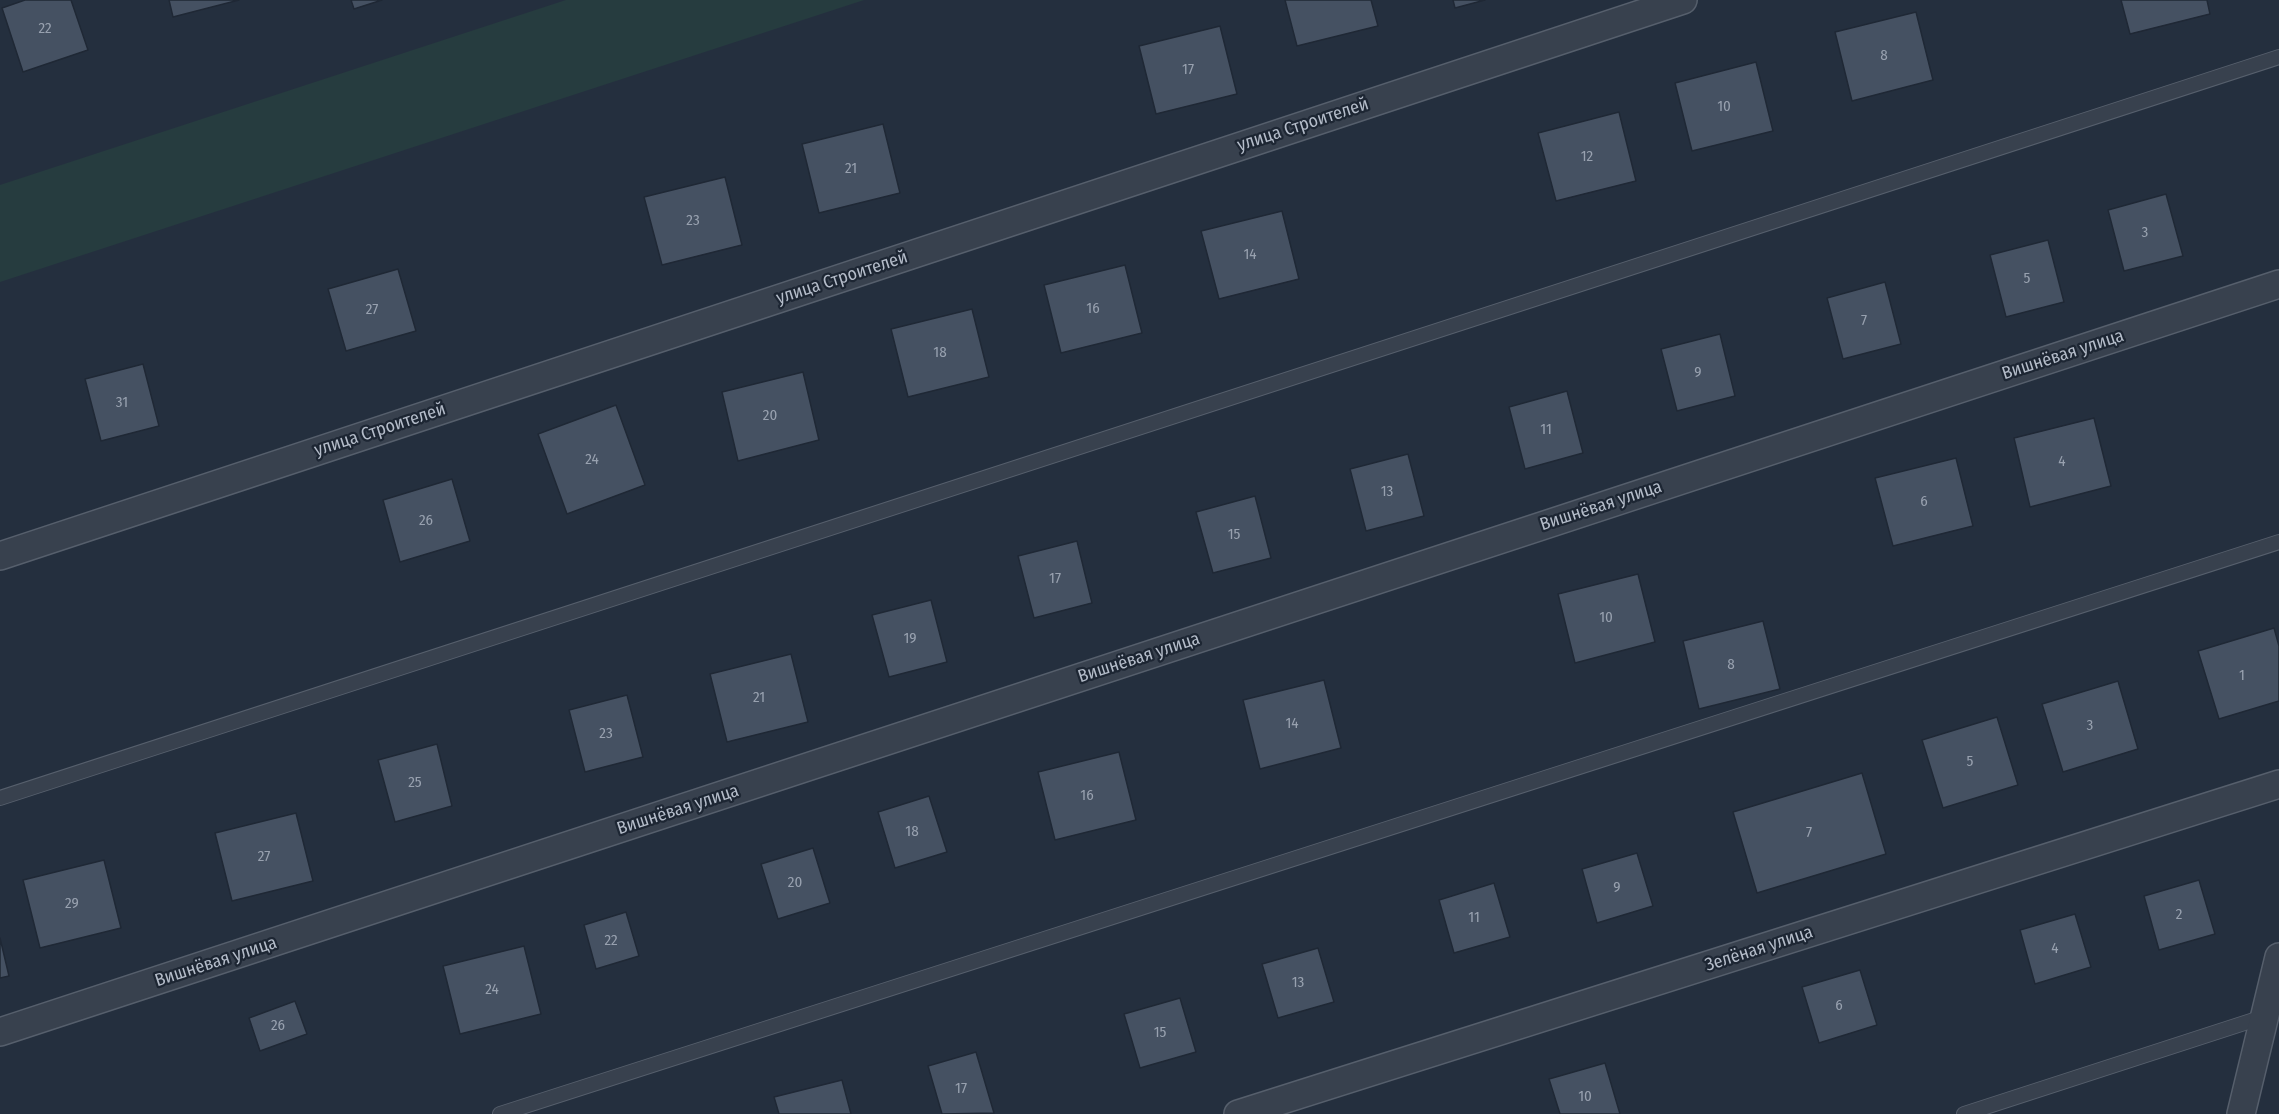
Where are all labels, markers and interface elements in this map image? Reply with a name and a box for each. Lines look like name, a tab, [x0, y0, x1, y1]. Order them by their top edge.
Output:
house number: 22	[38, 20, 52, 38]
house number: 8	[1880, 47, 1888, 65]
house number: 17	[1182, 61, 1194, 79]
street label: улица Строителей	[1235, 94, 1371, 156]
house number: 10	[1717, 98, 1731, 116]
house number: 12	[1581, 148, 1593, 166]
house number: 21	[845, 160, 857, 178]
house number: 23	[686, 212, 700, 230]
house number: 3	[2142, 224, 2148, 242]
house number: 14	[1243, 246, 1257, 264]
street label: улица Строителей	[774, 247, 910, 309]
house number: 5	[2024, 270, 2030, 288]
house number: 16	[1086, 300, 1100, 318]
house number: 27	[366, 301, 378, 319]
house number: 7	[1861, 312, 1867, 330]
street label: Вишнёвая улица	[1999, 325, 2127, 385]
house number: 18	[933, 344, 947, 362]
house number: 9	[1694, 364, 1702, 382]
house number: 31	[116, 394, 128, 412]
street label: улица Строителей	[312, 399, 448, 461]
house number: 20	[763, 407, 777, 425]
house number: 11	[1540, 421, 1552, 439]
house number: 24	[585, 451, 599, 469]
house number: 4	[2058, 453, 2066, 471]
street label: Вишнёвая улица	[1537, 476, 1665, 536]
house number: 13	[1381, 483, 1393, 501]
house number: 6	[1920, 493, 1928, 511]
house number: 26	[419, 512, 433, 530]
house number: 15	[1228, 526, 1240, 544]
house number: 17	[1049, 570, 1061, 588]
house number: 10	[1599, 609, 1613, 627]
street label: Вишнёвая улица	[1075, 628, 1203, 688]
house number: 19	[903, 630, 917, 648]
house number: 8	[1727, 656, 1735, 674]
house number: 1	[2239, 667, 2245, 685]
house number: 21	[753, 689, 765, 707]
house number: 14	[1285, 715, 1299, 733]
house number: 3	[2087, 717, 2093, 735]
house number: 23	[599, 725, 613, 743]
house number: 5	[1967, 753, 1973, 771]
house number: 25	[408, 774, 422, 792]
street label: Вишнёвая улица	[614, 780, 742, 840]
house number: 16	[1080, 787, 1094, 805]
house number: 18	[905, 823, 919, 841]
house number: 7	[1806, 824, 1812, 842]
house number: 27	[258, 848, 270, 866]
house number: 20	[788, 874, 802, 892]
house number: 9	[1613, 879, 1621, 897]
house number: 29	[65, 895, 79, 913]
house number: 2	[2176, 906, 2182, 924]
house number: 11	[1468, 909, 1480, 927]
street label: Зелёная улица	[1702, 921, 1816, 977]
street label: Вишнёвая улица	[152, 932, 280, 992]
house number: 22	[604, 932, 618, 950]
house number: 4	[2051, 940, 2059, 958]
house number: 13	[1292, 974, 1304, 992]
house number: 24	[485, 981, 499, 999]
house number: 6	[1835, 997, 1843, 1015]
house number: 26	[271, 1017, 285, 1035]
house number: 15	[1154, 1024, 1166, 1042]
house number: 17	[955, 1080, 967, 1098]
house number: 10	[1578, 1088, 1592, 1106]

